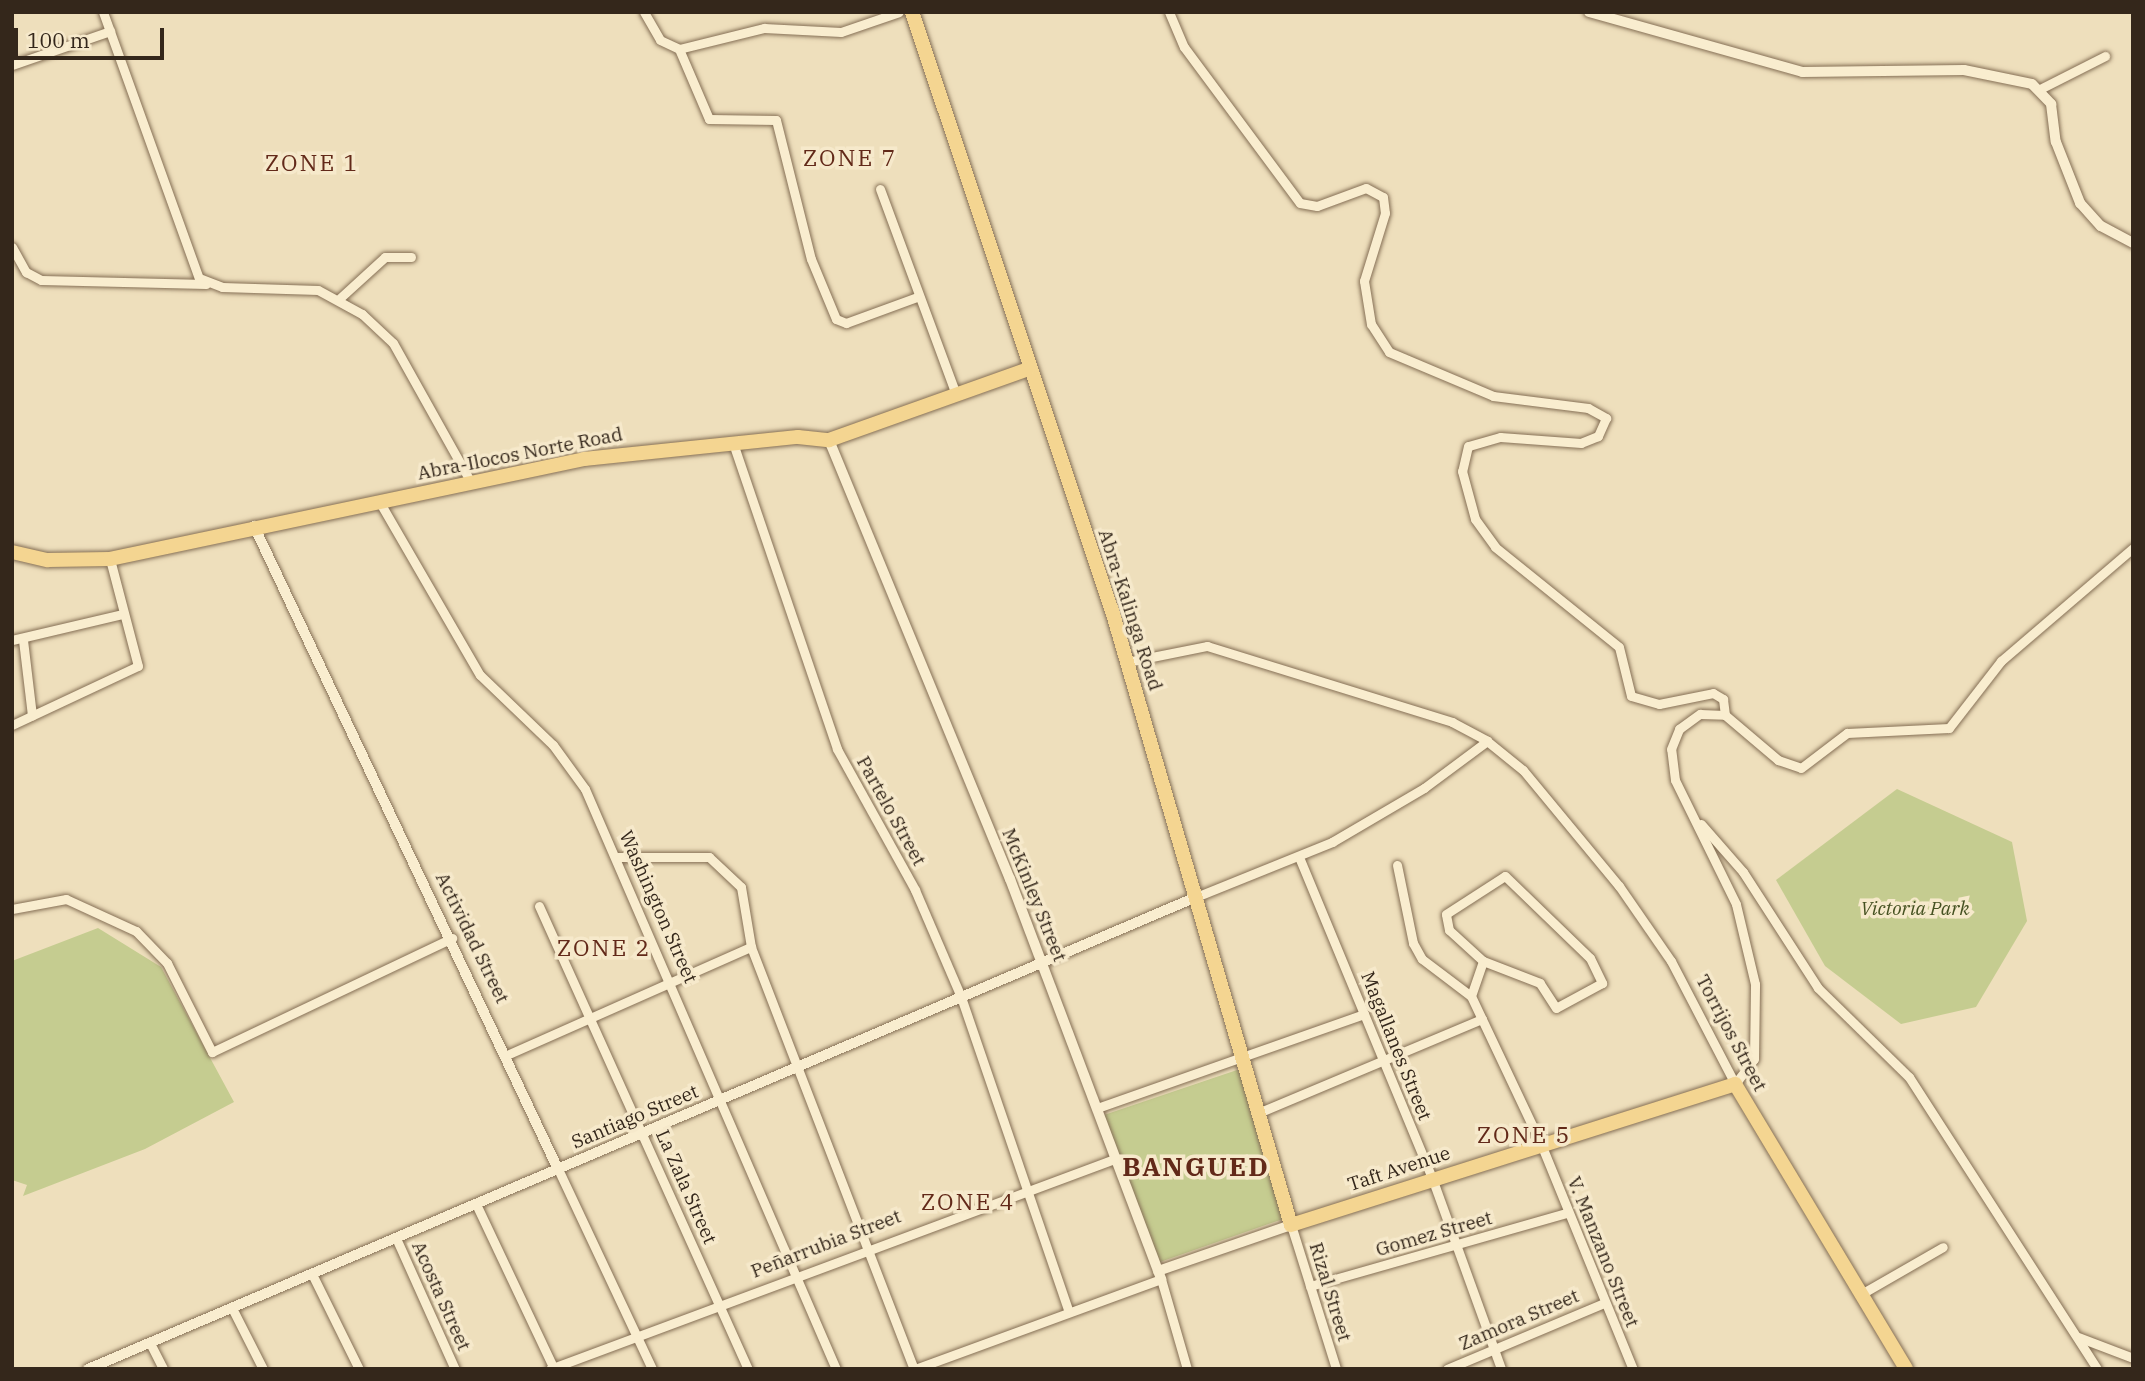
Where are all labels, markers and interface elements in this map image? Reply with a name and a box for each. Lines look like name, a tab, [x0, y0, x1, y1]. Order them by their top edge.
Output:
scale bar	[18, 14, 168, 58]
text: 100 m	[27, 26, 90, 54]
district label: ZONE 7	[803, 143, 897, 171]
district label: ZONE 1	[265, 148, 359, 176]
street label: Abra-Ilocos Norte Road	[416, 423, 624, 485]
street label: Abra-Kalinga Road	[1093, 526, 1167, 694]
street label: Partelo Street	[852, 752, 930, 870]
street label: McKinley Street	[997, 825, 1071, 965]
street label: Washington Street	[614, 827, 702, 987]
street label: Actividad Street	[430, 869, 514, 1007]
park label: Victoria Park	[1860, 898, 1970, 920]
district label: ZONE 2	[557, 933, 651, 961]
street label: Magallanes Street	[1356, 968, 1436, 1124]
street label: Torrijos Street	[1691, 971, 1771, 1095]
street label: Santiago Street	[568, 1080, 702, 1154]
district label: ZONE 5	[1477, 1120, 1571, 1148]
street label: La Zala Street	[651, 1126, 721, 1248]
street label: Taft Avenue	[1345, 1142, 1453, 1196]
district label: BANGUED	[1123, 1151, 1269, 1183]
street label: V. Manzano Street	[1562, 1173, 1644, 1331]
district label: ZONE 4	[921, 1187, 1015, 1215]
street label: Peñarrubia Street	[748, 1205, 904, 1283]
street label: Gomez Street	[1373, 1206, 1495, 1262]
street label: Acosta Street	[407, 1238, 475, 1354]
street label: Rizal Street	[1304, 1240, 1356, 1344]
street label: Zamora Street	[1456, 1285, 1582, 1355]

